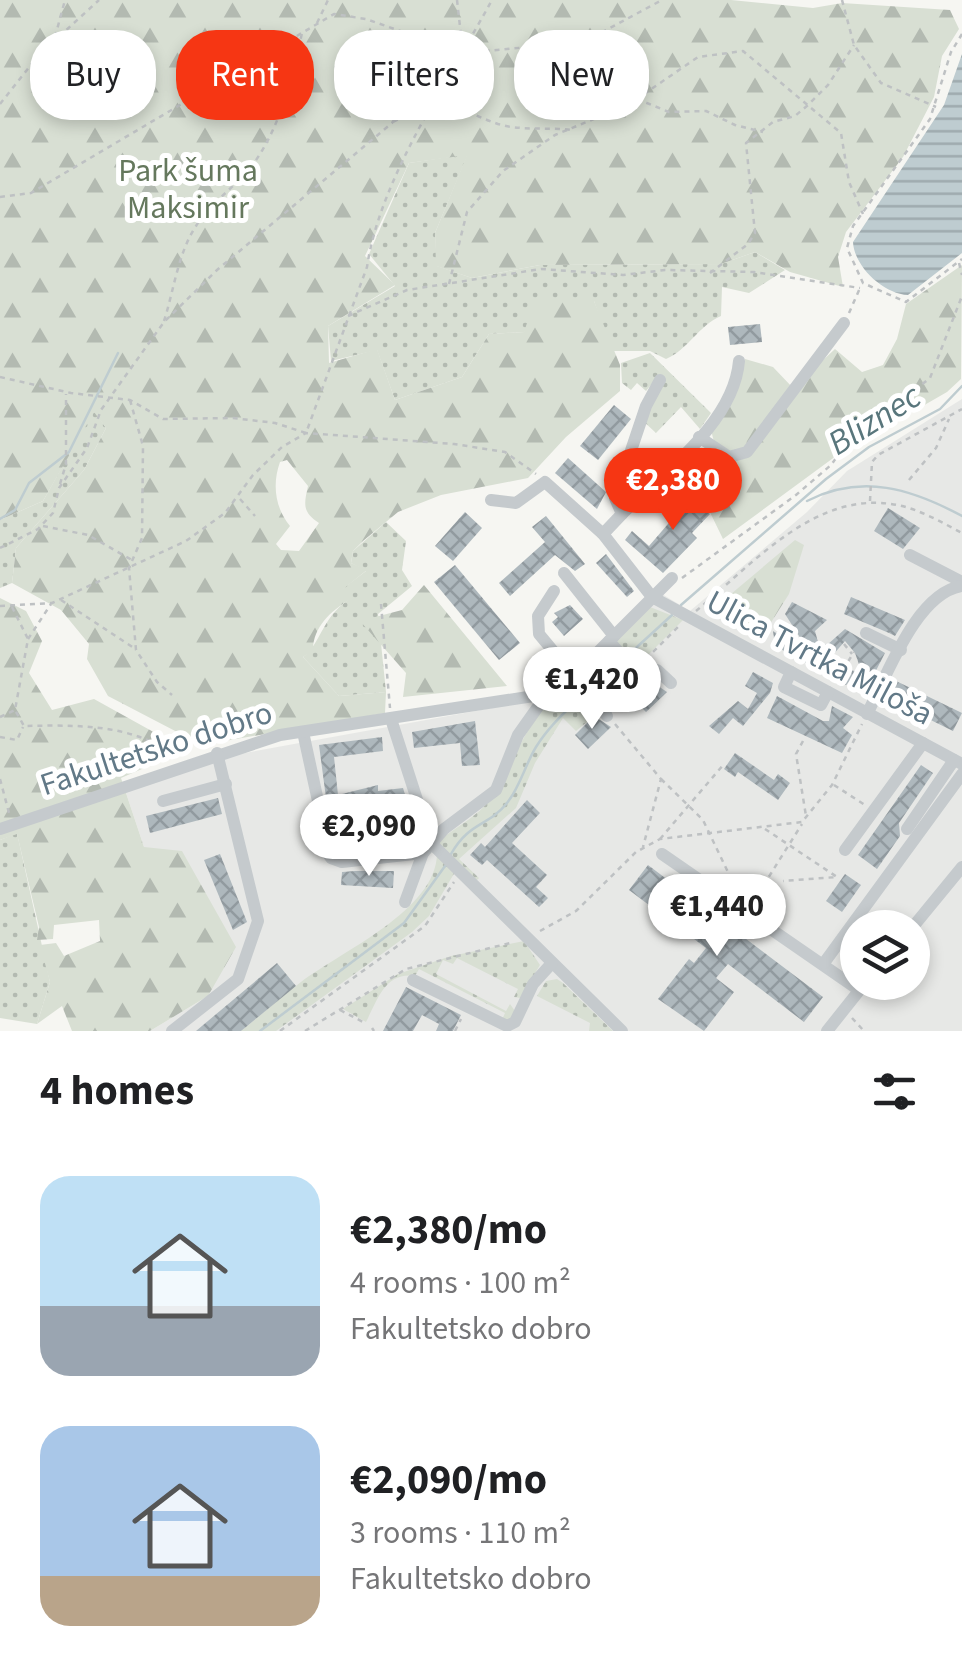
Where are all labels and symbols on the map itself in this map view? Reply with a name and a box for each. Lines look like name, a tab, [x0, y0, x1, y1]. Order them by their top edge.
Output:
park label: Park šuma Maksimir	[118, 148, 258, 231]
water label: Bliznec	[818, 371, 932, 468]
pin: €2,380	[592, 448, 754, 533]
street label: Ulica Tvrtka Miloša	[698, 579, 941, 737]
pin: €1,420	[511, 647, 673, 732]
street label: Fakultetsko dobro	[34, 690, 278, 808]
pin: €2,090	[288, 794, 450, 879]
pin: €1,440	[636, 874, 798, 959]

